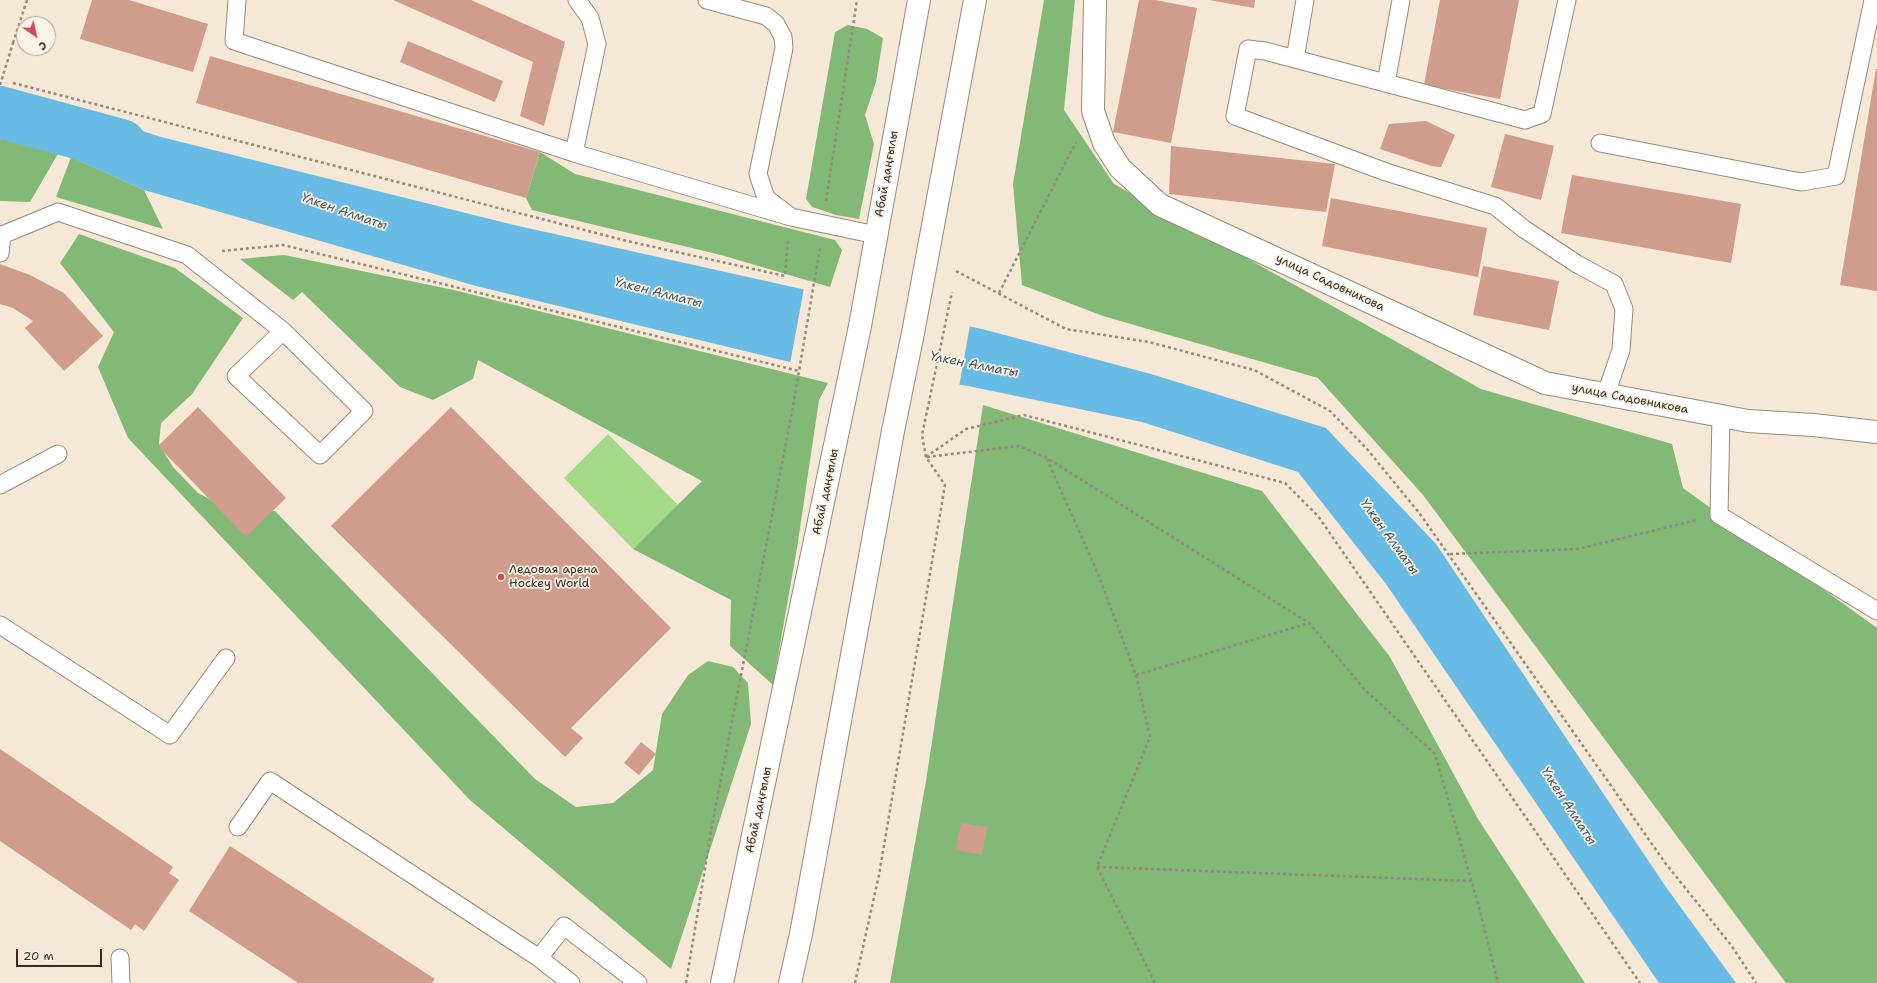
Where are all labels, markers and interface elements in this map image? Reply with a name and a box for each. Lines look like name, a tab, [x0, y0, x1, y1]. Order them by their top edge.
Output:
north arrow	[16, 16, 56, 56]
text: С	[35, 37, 49, 54]
street label: Абай даңғылы	[872, 130, 902, 218]
water label: Үлкен Алматы	[299, 190, 389, 234]
street label: улица Садовникова	[1273, 251, 1387, 315]
water label: Үлкен Алматы	[612, 275, 704, 311]
water label: Үлкен Алматы	[928, 349, 1020, 381]
street label: улица Садовникова	[1571, 381, 1689, 417]
street label: Абай даңғылы	[810, 448, 842, 536]
water label: Үлкен Алматы	[1356, 496, 1422, 578]
place label: Ледовая арена Hockey World	[509, 563, 598, 591]
marker: Ледовая арена Hockey World	[496, 572, 506, 582]
water label: Үлкен Алматы	[1537, 764, 1599, 848]
street label: Абай даңғылы	[743, 766, 775, 854]
scale bar	[18, 941, 104, 967]
text: 20 m	[23, 948, 54, 964]

